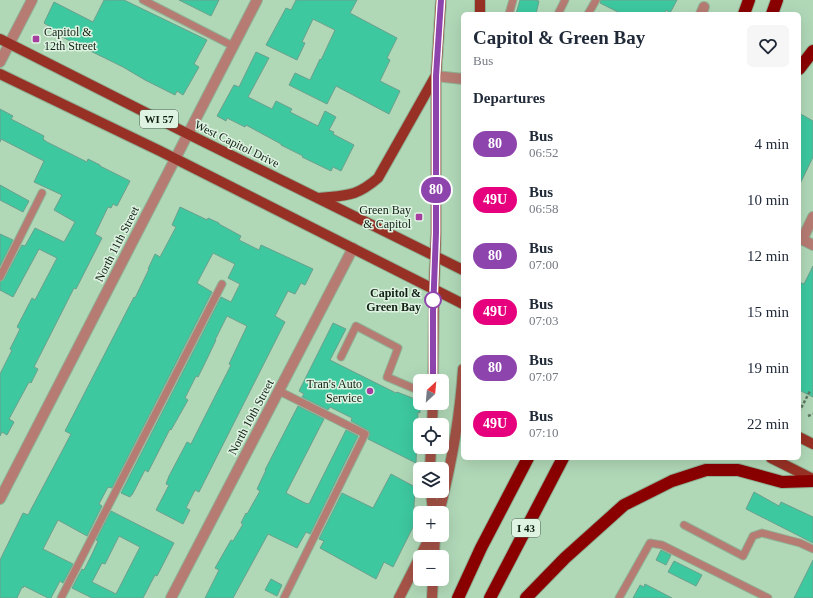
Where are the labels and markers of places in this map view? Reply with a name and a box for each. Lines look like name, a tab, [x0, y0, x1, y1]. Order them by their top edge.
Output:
place label: Capitol & 12th Street	[44, 25, 97, 53]
marker: Capitol & 12th Street	[31, 34, 41, 44]
place label: Green Bay & Capitol	[359, 203, 412, 231]
marker: Green Bay & Capitol	[414, 212, 424, 222]
place label: Capitol & Green Bay	[366, 286, 421, 314]
marker: Capitol & Green Bay	[424, 291, 442, 309]
place label: Tran's Auto Service	[307, 377, 362, 405]
marker: Tran's Auto Service	[365, 386, 375, 396]

